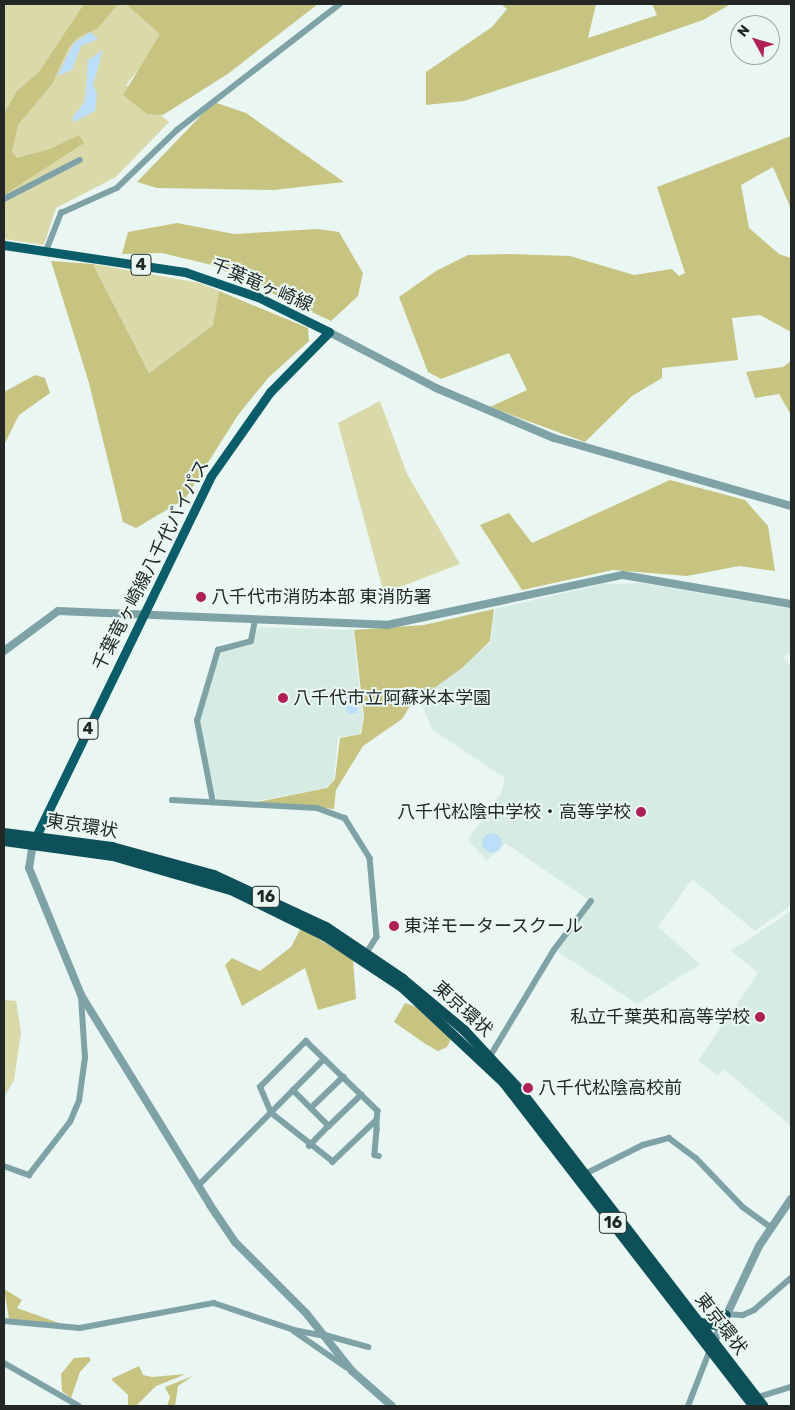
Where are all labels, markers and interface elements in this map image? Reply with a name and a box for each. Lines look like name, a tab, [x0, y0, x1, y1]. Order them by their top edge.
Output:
north arrow	[730, 15, 780, 65]
text: N	[734, 22, 754, 40]
road number: 4	[130, 252, 152, 278]
street label: 千葉竜ヶ崎線	[208, 254, 316, 316]
street label: 千葉竜ヶ崎線八千代バイパス	[88, 456, 214, 674]
place label: 八千代市消防本部 東消防署	[211, 586, 431, 608]
marker: 八千代市消防本部 東消防署	[195, 591, 207, 603]
place label: 八千代市立阿蘇米本学園	[293, 687, 491, 709]
marker: 八千代市立阿蘇米本学園	[277, 692, 289, 704]
road number: 4	[77, 716, 99, 742]
place label: 八千代松陰中学校・高等学校	[397, 801, 631, 823]
marker: 八千代松陰中学校・高等学校	[635, 806, 647, 818]
street label: 東京環状	[45, 810, 119, 842]
road number: 16	[251, 884, 281, 910]
place label: 東洋モータースクール	[404, 915, 584, 937]
marker: 東洋モータースクール	[388, 920, 400, 932]
street label: 東京環状	[429, 977, 497, 1041]
place label: 私立千葉英和高等学校	[570, 1006, 750, 1028]
marker: 私立千葉英和高等学校	[754, 1011, 766, 1023]
place label: 八千代松陰高校前	[538, 1077, 682, 1099]
marker: 八千代松陰高校前	[522, 1082, 534, 1094]
road number: 16	[598, 1210, 628, 1236]
street label: 東京環状	[690, 1289, 752, 1359]

